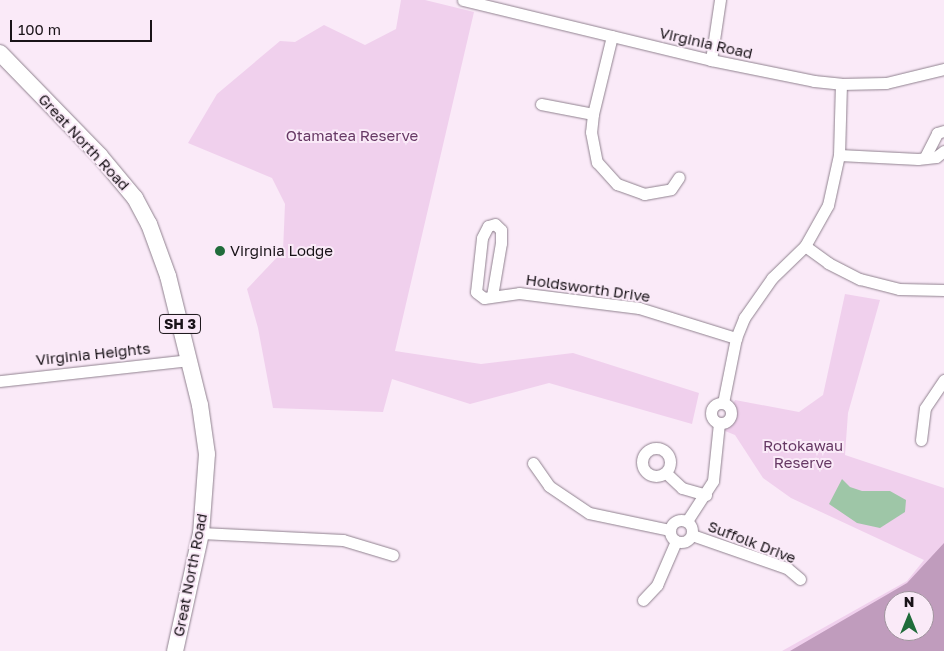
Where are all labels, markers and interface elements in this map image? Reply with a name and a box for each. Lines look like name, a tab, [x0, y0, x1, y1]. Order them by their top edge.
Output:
scale bar	[12, 10, 155, 42]
text: 100 m	[18, 20, 61, 38]
street label: Virginia Road	[658, 24, 754, 62]
street label: Great North Road	[35, 90, 133, 194]
park label: Otamatea Reserve	[286, 127, 418, 145]
place label: Virginia Lodge	[230, 242, 333, 260]
marker: Virginia Lodge	[214, 245, 226, 257]
street label: Holdsworth Drive	[525, 270, 651, 306]
road number: SH 3	[159, 312, 201, 336]
street label: Virginia Heights	[35, 339, 151, 369]
park label: Rotokawau Reserve	[763, 436, 843, 471]
street label: Great North Road	[169, 512, 211, 638]
street label: Suffolk Drive	[705, 517, 799, 567]
north arrow	[884, 591, 934, 641]
text: N	[904, 593, 914, 610]

